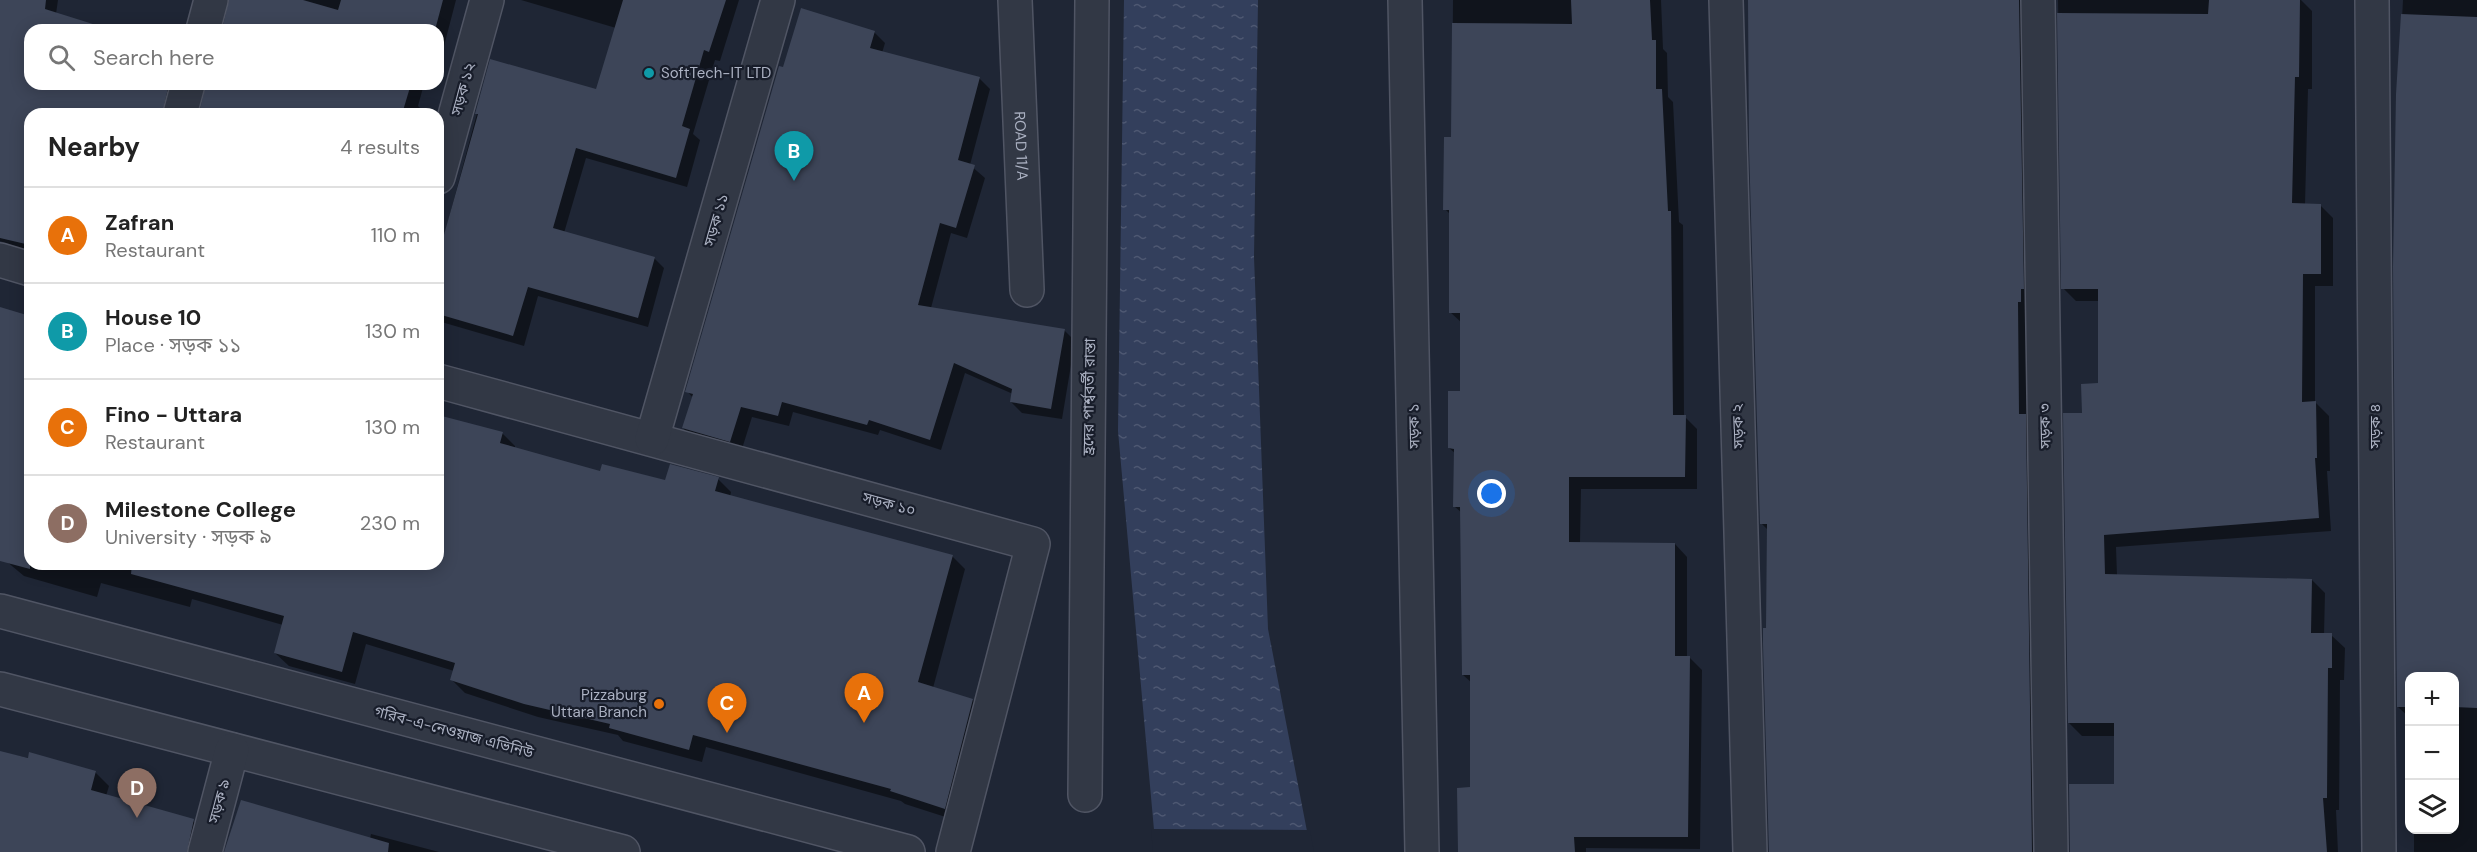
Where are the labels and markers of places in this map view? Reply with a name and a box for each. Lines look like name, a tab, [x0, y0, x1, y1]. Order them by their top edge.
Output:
place label: SoftTech-IT LTD	[661, 63, 771, 83]
marker: SoftTech-IT LTD	[642, 66, 656, 80]
pin: B	[774, 132, 814, 181]
pin: A	[844, 674, 884, 723]
pin: C	[708, 684, 746, 733]
place label: Pizzaburg Uttara Branch	[551, 685, 647, 722]
marker: Pizzaburg Uttara Branch	[652, 697, 666, 711]
pin: D	[118, 768, 156, 818]

